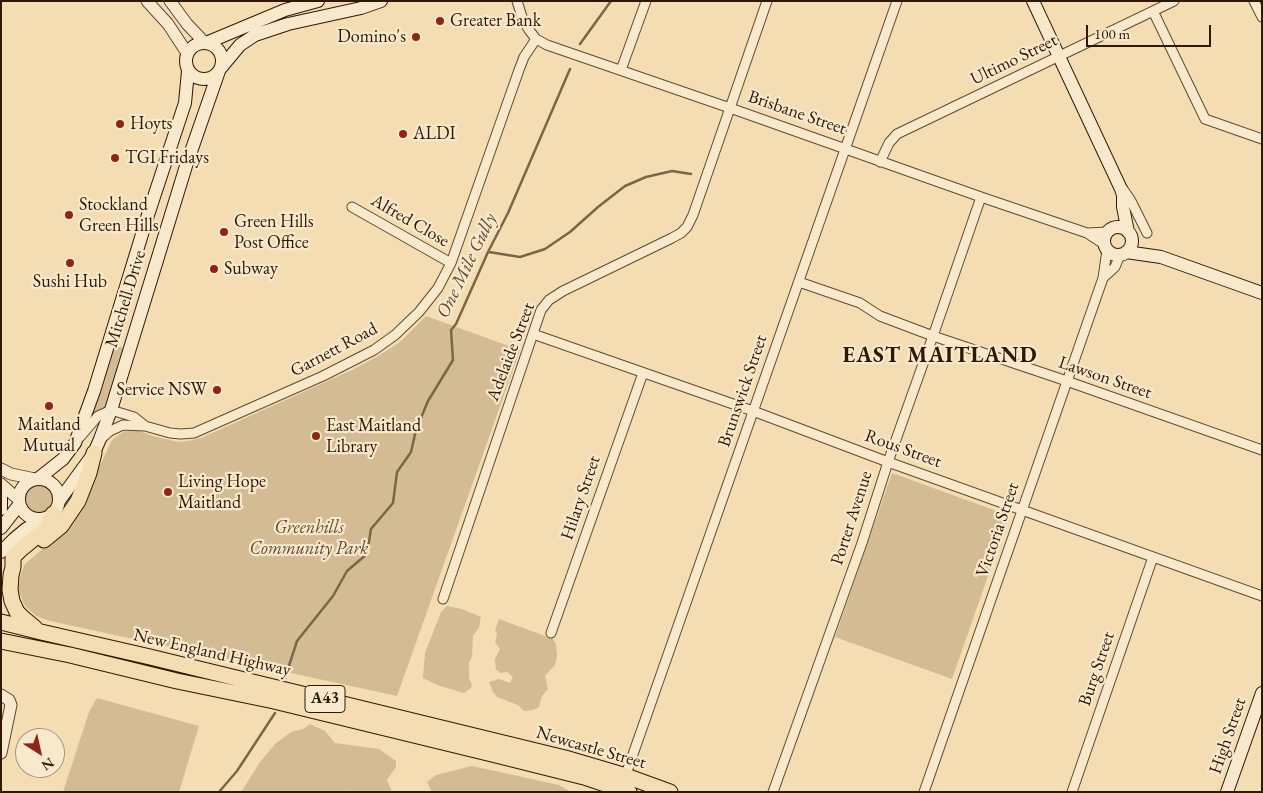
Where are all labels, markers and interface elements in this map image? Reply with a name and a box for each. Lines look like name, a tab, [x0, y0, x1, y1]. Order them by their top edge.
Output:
place label: Greater Bank	[450, 10, 541, 32]
marker: Greater Bank	[434, 15, 446, 27]
scale bar	[1088, 15, 1213, 47]
text: 100 m	[1094, 24, 1130, 43]
place label: Domino's	[337, 26, 406, 48]
street label: Ultimo Street	[967, 30, 1061, 90]
marker: Domino's	[410, 31, 422, 43]
street label: Brisbane Street	[745, 86, 849, 140]
place label: Hoyts	[130, 113, 172, 135]
marker: Hoyts	[114, 118, 126, 130]
place label: ALDI	[413, 123, 456, 145]
marker: ALDI	[397, 128, 409, 140]
place label: TGI Fridays	[125, 147, 209, 169]
marker: TGI Fridays	[109, 152, 121, 164]
street label: Alfred Close	[367, 190, 453, 252]
place label: Stockland Green Hills	[79, 194, 159, 236]
marker: Stockland Green Hills	[63, 209, 75, 221]
water label: One Mile Gully	[432, 210, 502, 322]
place label: Green Hills Post Office	[234, 211, 314, 253]
marker: Green Hills Post Office	[218, 226, 230, 238]
street label: Mitchell Drive	[101, 248, 151, 350]
marker: Sushi Hub	[64, 257, 76, 269]
place label: Subway	[224, 258, 278, 280]
marker: Subway	[208, 263, 220, 275]
place label: Sushi Hub	[33, 271, 107, 293]
street label: Adelaide Street	[482, 300, 540, 404]
street label: Garnett Road	[287, 318, 381, 382]
street label: Brunswick Street	[714, 332, 772, 450]
district label: EAST MAITLAND	[841, 343, 1039, 369]
street label: Lawson Street	[1056, 352, 1154, 404]
place label: Service NSW	[117, 379, 207, 401]
marker: Service NSW	[211, 384, 223, 396]
marker: Maitland Mutual	[43, 400, 55, 412]
place label: Maitland Mutual	[17, 414, 81, 456]
place label: East Maitland Library	[326, 415, 421, 458]
street label: Rous Street	[862, 425, 944, 473]
marker: East Maitland Library	[310, 430, 322, 442]
street label: Hilary Street	[557, 453, 605, 543]
street label: Porter Avenue	[827, 468, 877, 568]
place label: Living Hope Maitland	[178, 471, 266, 514]
street label: Victoria Street	[972, 480, 1024, 580]
marker: Living Hope Maitland	[162, 486, 174, 498]
park label: Greenhills Community Park	[250, 517, 368, 560]
street label: New England Highway	[131, 624, 293, 682]
street label: Burg Street	[1074, 629, 1120, 709]
road number: A43	[305, 686, 345, 712]
street label: High Street	[1205, 695, 1251, 777]
street label: Newcastle Street	[534, 722, 648, 774]
north arrow	[15, 728, 65, 778]
text: N	[38, 754, 58, 775]

